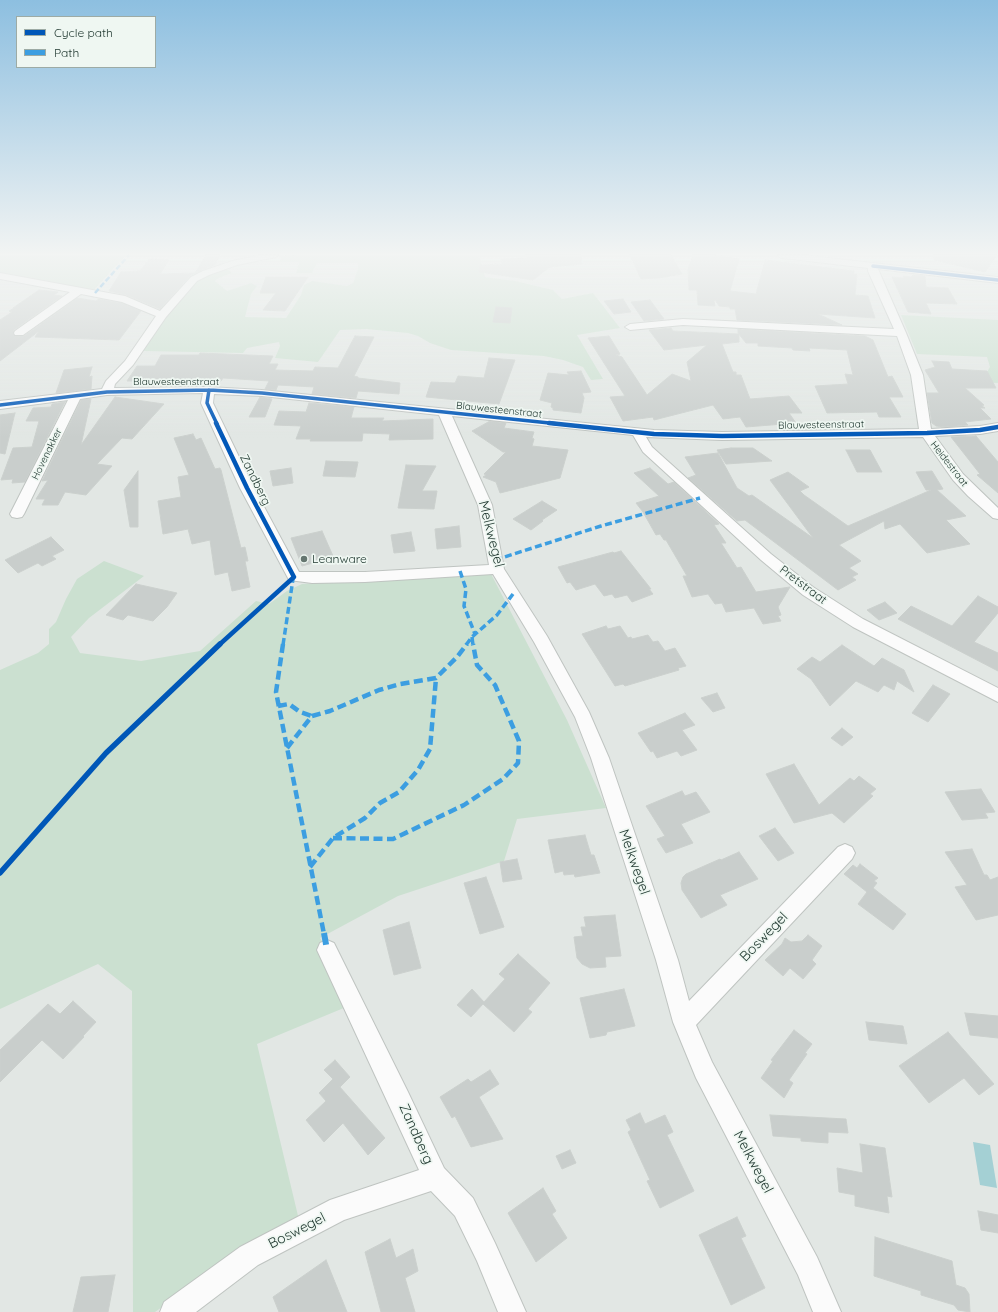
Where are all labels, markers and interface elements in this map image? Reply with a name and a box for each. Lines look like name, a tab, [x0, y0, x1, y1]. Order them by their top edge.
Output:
legend	[16, 16, 156, 68]
text: Cycle path	[54, 25, 113, 40]
text: Path	[54, 45, 79, 60]
street label: Blauwesteenstraat	[133, 376, 219, 388]
street label: Blauwesteenstraat	[456, 400, 542, 420]
street label: Blauwesteenstraat	[778, 418, 864, 432]
street label: Hovenakker	[29, 426, 65, 482]
street label: Heidestraat	[928, 439, 970, 489]
street label: Zandberg	[236, 452, 274, 508]
street label: Melkwegel	[475, 499, 507, 569]
place label: Leanware	[312, 552, 367, 566]
marker: Leanware	[299, 554, 309, 564]
street label: Pretstraat	[777, 563, 829, 607]
street label: Melkwegel	[615, 827, 653, 897]
street label: Boswegel	[736, 909, 792, 965]
street label: Zandberg	[395, 1101, 437, 1167]
street label: Melkwegel	[730, 1128, 776, 1196]
street label: Boswegel	[266, 1209, 328, 1253]

